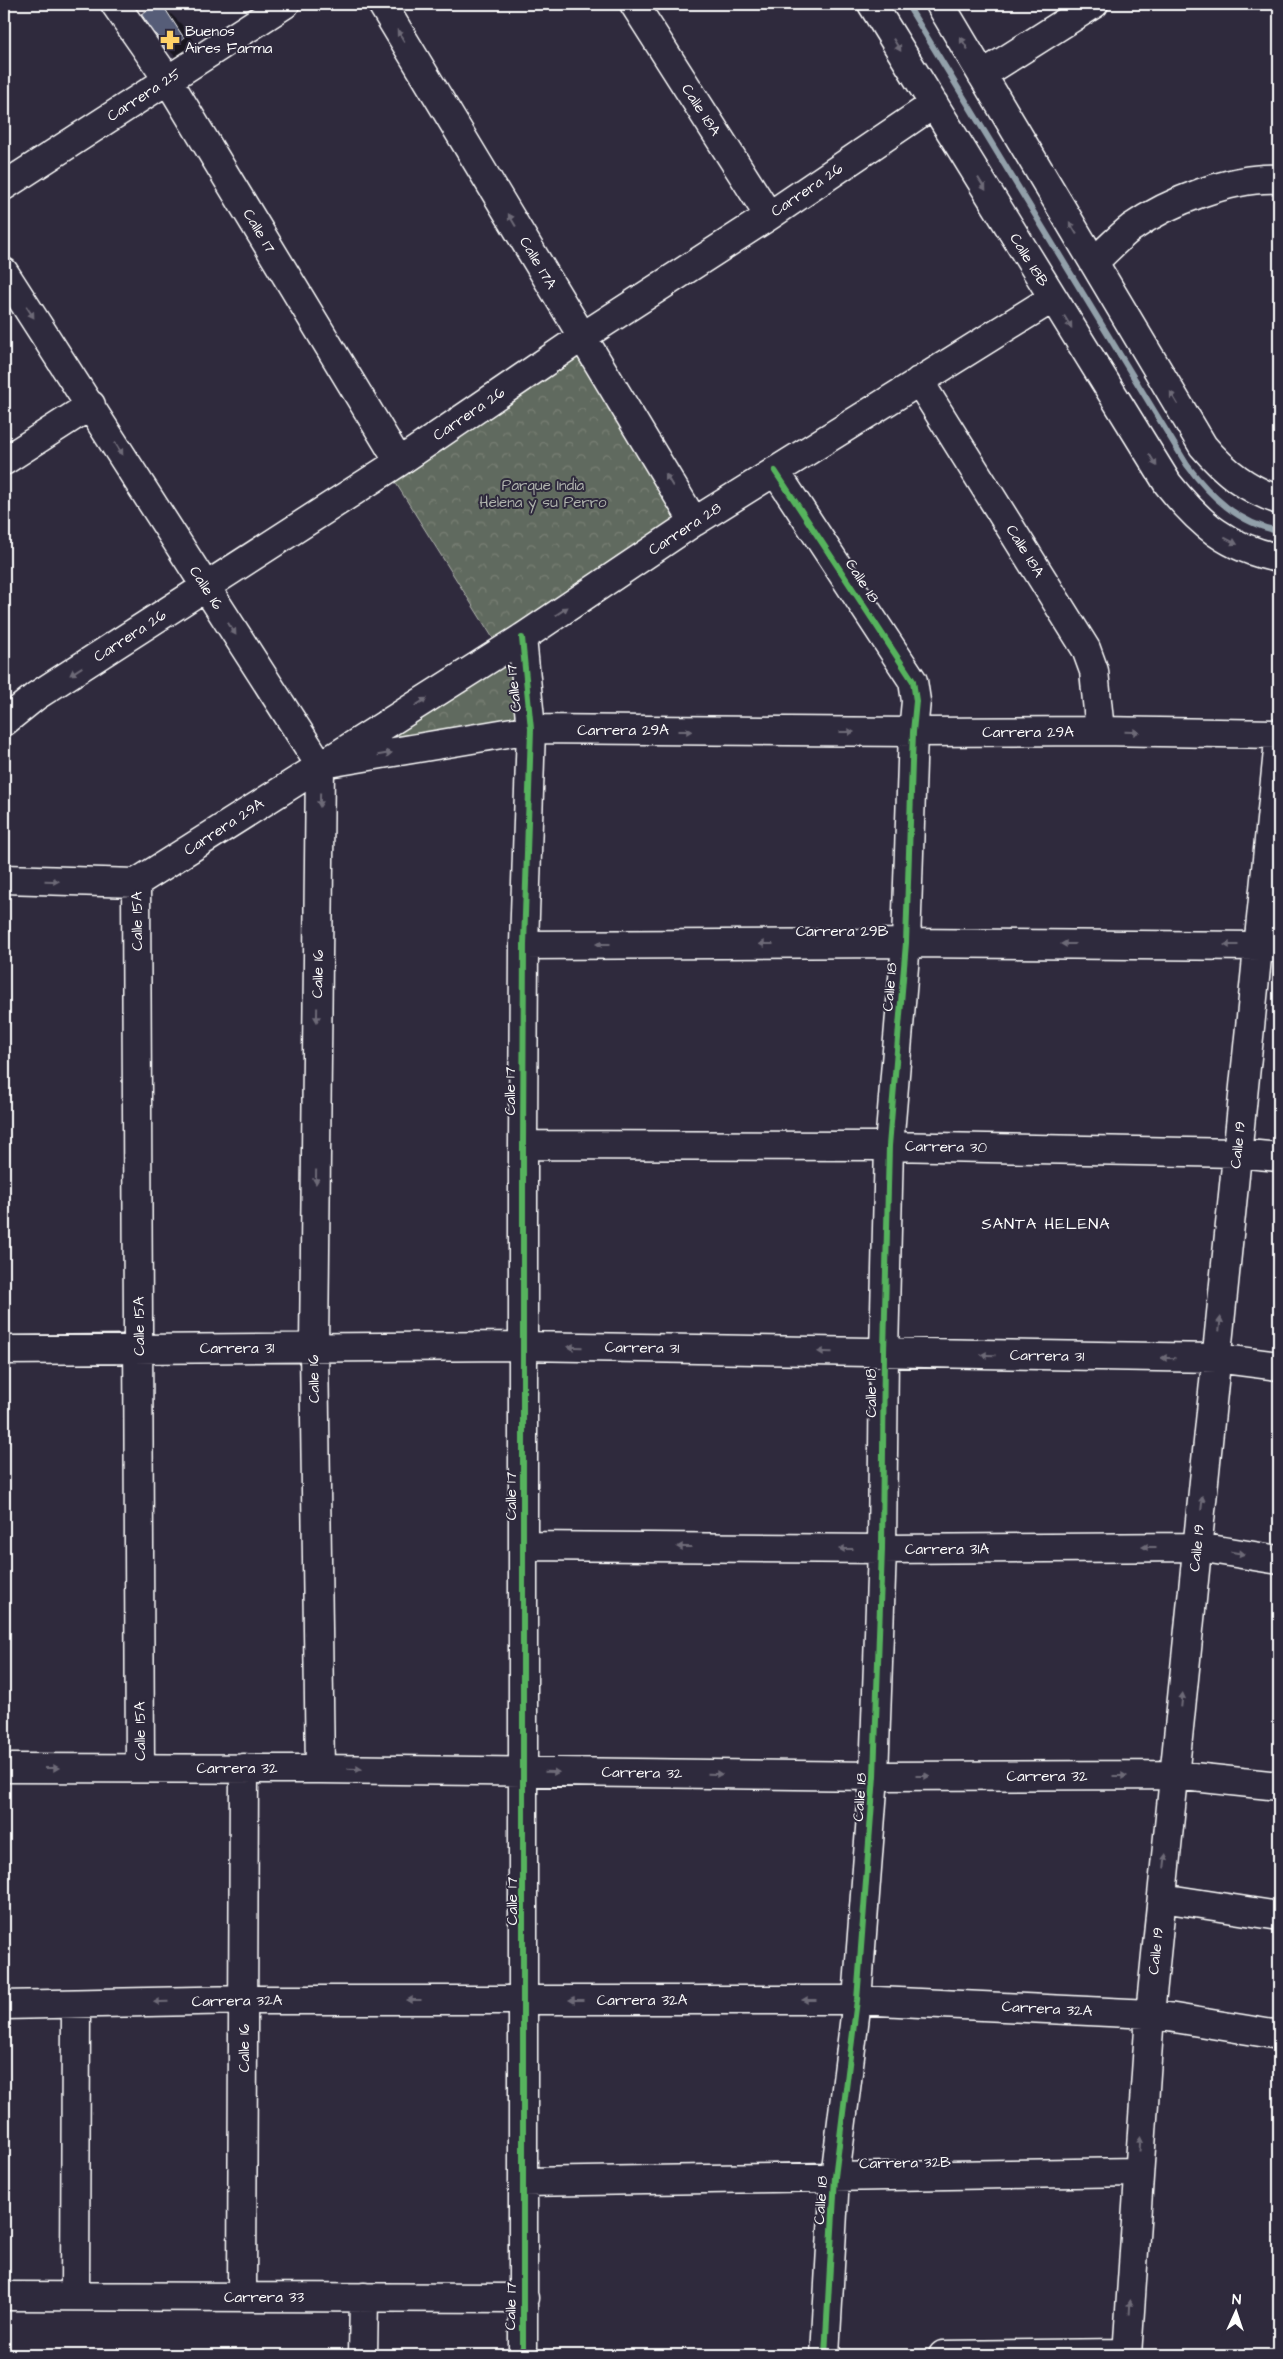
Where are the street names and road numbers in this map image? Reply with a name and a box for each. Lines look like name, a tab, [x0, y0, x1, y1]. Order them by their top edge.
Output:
street label: Carrera 25	[103, 63, 185, 127]
street label: Calle 18A	[676, 80, 726, 141]
street label: Carrera 26	[767, 158, 848, 222]
street label: Calle 17	[238, 205, 280, 257]
street label: Calle 18B	[1004, 229, 1054, 291]
street label: Calle 17A	[514, 233, 562, 294]
street label: Carrera 26	[429, 382, 510, 446]
street label: Carrera 28	[644, 497, 726, 560]
street label: Calle 18A	[1001, 521, 1050, 582]
street label: Calle 18	[840, 555, 884, 607]
street label: Calle 16	[184, 562, 228, 615]
street label: Carrera 26	[90, 604, 171, 667]
street label: Calle 17	[501, 663, 527, 713]
street label: Carrera 29A	[577, 720, 669, 741]
street label: Carrera 29A	[982, 722, 1074, 743]
street label: Carrera 29A	[180, 793, 268, 861]
street label: Calle 15A	[127, 891, 148, 951]
street label: Carrera 29B	[796, 921, 889, 942]
street label: Calle 16	[307, 949, 329, 998]
street label: Calle 18	[877, 962, 903, 1012]
street label: Calle 17	[500, 1067, 521, 1115]
street label: Calle 19	[1225, 1120, 1251, 1170]
street label: Carrera 30	[905, 1136, 988, 1158]
street label: Calle 15A	[129, 1296, 150, 1356]
street label: Carrera 31	[605, 1337, 679, 1359]
street label: Carrera 31	[200, 1338, 274, 1359]
street label: Carrera 31	[1010, 1345, 1084, 1367]
street label: Calle 16	[303, 1354, 325, 1403]
street label: Calle 18	[861, 1368, 882, 1417]
street label: Calle 17	[501, 1472, 522, 1520]
street label: Calle 19	[1184, 1523, 1210, 1573]
street label: Carrera 31A	[905, 1539, 989, 1560]
street label: Calle 15A	[130, 1701, 151, 1761]
street label: Carrera 32	[196, 1758, 278, 1779]
street label: Carrera 32	[601, 1762, 683, 1784]
street label: Carrera 32	[1006, 1766, 1088, 1787]
street label: Calle 18	[848, 1772, 872, 1822]
street label: Calle 17	[502, 1877, 523, 1925]
street label: Calle 19	[1143, 1926, 1169, 1976]
street label: Carrera 32A	[191, 1990, 283, 2012]
street label: Carrera 32A	[597, 1990, 688, 2011]
street label: Carrera 32A	[1001, 1996, 1093, 2022]
street label: Calle 16	[234, 2023, 255, 2072]
street label: Carrera 32B	[859, 2152, 951, 2174]
street label: Calle 18	[809, 2175, 833, 2225]
street label: Calle 17	[500, 2282, 522, 2330]
street label: Carrera 33	[224, 2287, 304, 2308]

